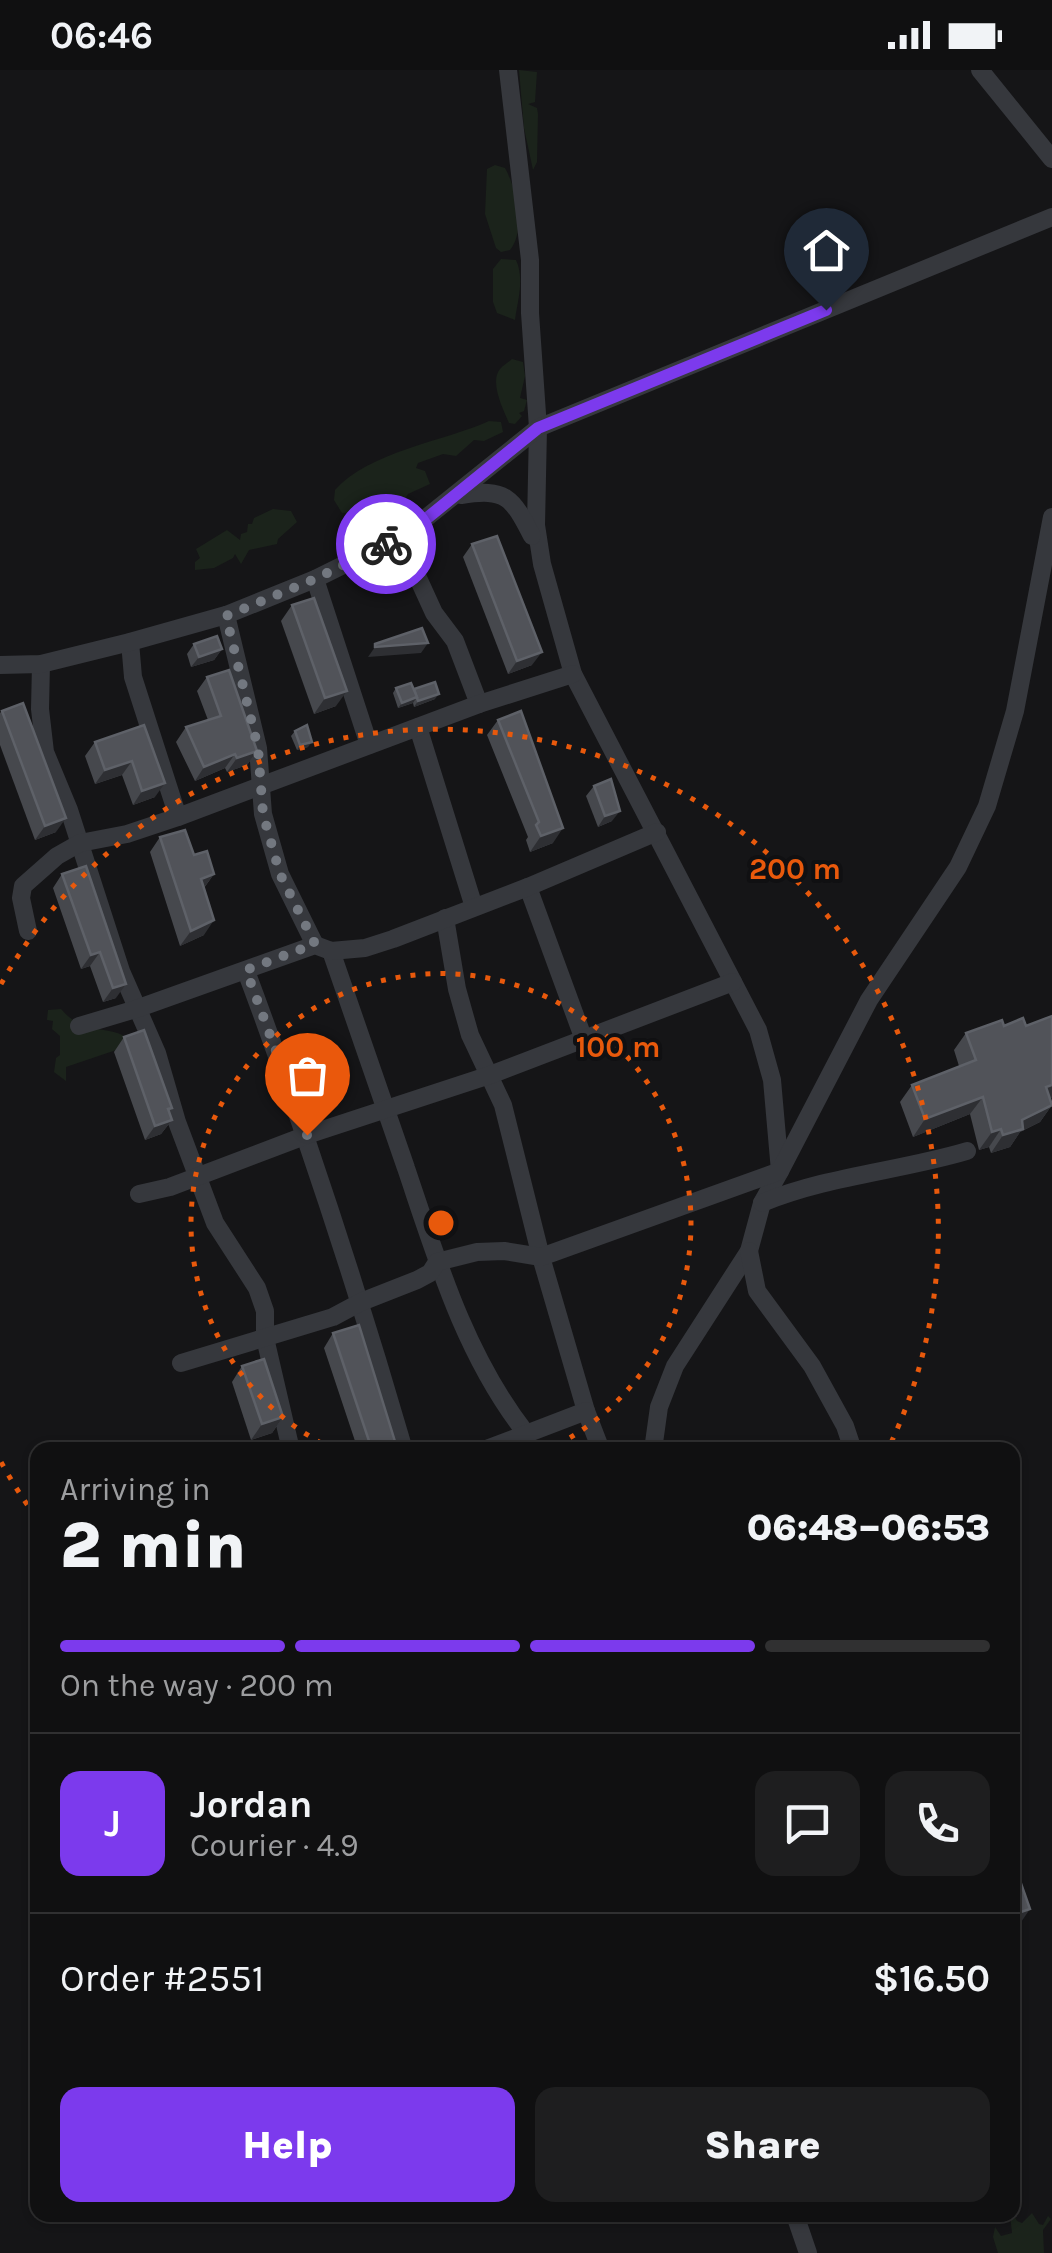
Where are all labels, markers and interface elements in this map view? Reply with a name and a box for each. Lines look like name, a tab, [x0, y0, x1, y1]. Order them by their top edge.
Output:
text: 06:46	[50, 13, 153, 58]
pin	[784, 208, 869, 311]
icon: home	[799, 223, 854, 278]
courier	[336, 494, 436, 594]
icon: bike	[359, 517, 414, 572]
text: 200 m	[749, 851, 841, 887]
text: 100 m	[576, 1029, 660, 1065]
pin	[265, 1033, 350, 1136]
icon: bag	[280, 1048, 335, 1103]
centre of rings	[423, 1205, 459, 1241]
text: Arriving in	[60, 1471, 211, 1508]
text: 06:48–06:53	[747, 1505, 990, 1550]
text: 2 min	[60, 1507, 246, 1583]
text: On the way · 200 m	[60, 1667, 334, 1704]
button: chat	[755, 1771, 860, 1876]
button: phone	[885, 1771, 990, 1876]
text: Jordan	[190, 1782, 313, 1827]
text: J	[104, 1801, 121, 1846]
text: Courier · 4.9	[190, 1827, 359, 1864]
text: Order #2551	[60, 1956, 264, 2001]
text: $16.50	[873, 1956, 990, 2001]
button: Help	[60, 2087, 515, 2202]
button: Share	[535, 2087, 990, 2202]

